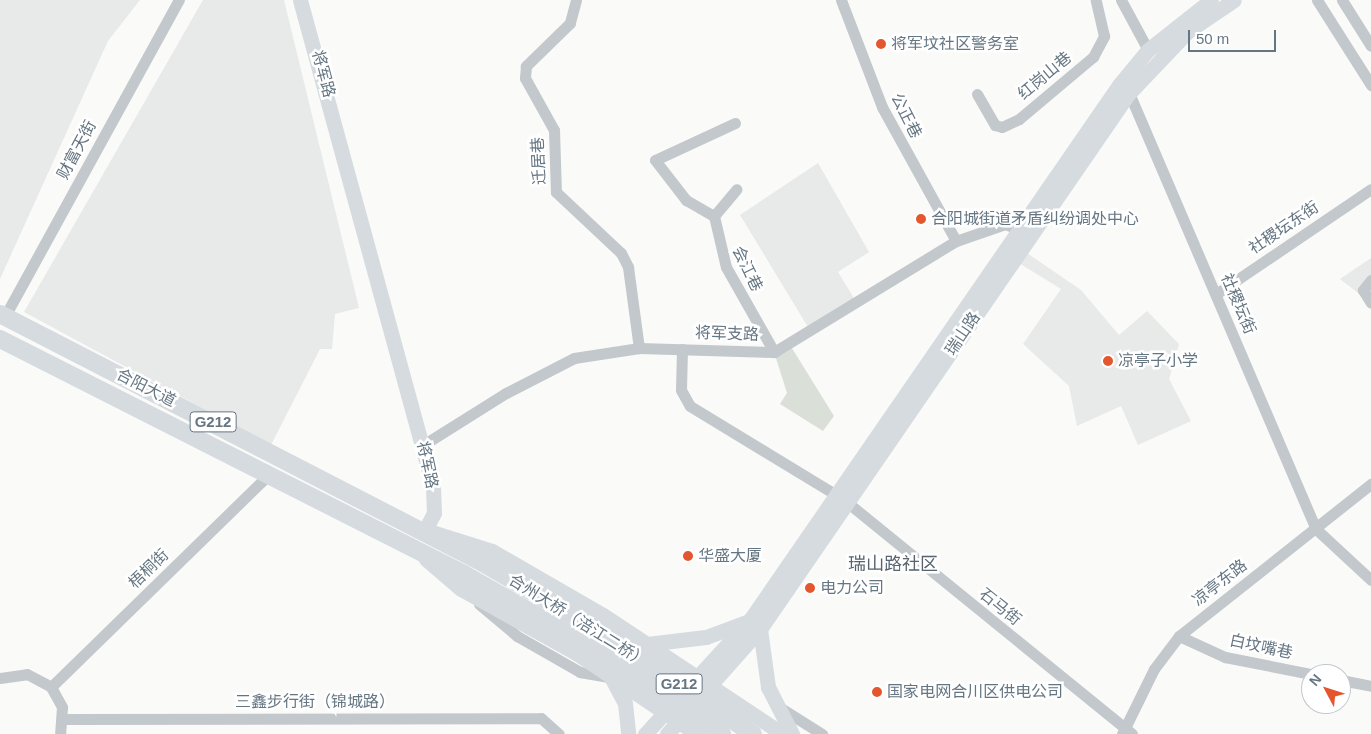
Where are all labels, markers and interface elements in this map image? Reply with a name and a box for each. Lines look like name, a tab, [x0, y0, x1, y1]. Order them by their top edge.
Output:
scale bar	[1191, 20, 1278, 52]
text: 50 m	[1196, 30, 1229, 47]
place label: 将军坟社区警务室	[891, 34, 1019, 54]
marker: 将军坟社区警务室	[875, 38, 887, 50]
street label: 将军路	[308, 48, 338, 100]
street label: 红岗山巷	[1014, 48, 1076, 104]
street label: 公正巷	[887, 90, 925, 142]
street label: 财富天街	[54, 117, 100, 183]
street label: 迁居巷	[528, 137, 550, 185]
street label: 社稷坛东街	[1245, 198, 1323, 258]
place label: 合阳城街道矛盾纠纷调处中心	[931, 209, 1139, 229]
marker: 合阳城街道矛盾纠纷调处中心	[915, 213, 927, 225]
street label: 会江巷	[728, 243, 766, 295]
street label: 社稷坛街	[1217, 271, 1259, 337]
street label: 瑞山路	[942, 309, 984, 359]
street label: 将军支路	[695, 323, 759, 345]
place label: 凉亭子小学	[1118, 351, 1198, 371]
marker: 凉亭子小学	[1102, 355, 1114, 367]
street label: 合阳大道	[113, 365, 179, 411]
road number: G212	[189, 410, 237, 434]
street label: 将军路	[413, 440, 441, 490]
street label: 梧桐街	[125, 545, 173, 593]
place label: 华盛大厦	[698, 546, 762, 566]
marker: 华盛大厦	[682, 550, 694, 562]
district label: 瑞山路社区	[848, 553, 938, 575]
street label: 凉亭东路	[1189, 556, 1251, 610]
street label: 合州大桥（涪江二桥）	[505, 570, 651, 672]
place label: 电力公司	[820, 578, 884, 598]
marker: 电力公司	[804, 582, 816, 594]
street label: 石马街	[975, 584, 1025, 630]
street label: 白坟嘴巷	[1228, 631, 1294, 663]
north arrow	[1301, 664, 1351, 714]
text: N	[1306, 671, 1325, 689]
road number: G212	[655, 672, 703, 696]
place label: 国家电网合川区供电公司	[887, 682, 1063, 702]
marker: 国家电网合川区供电公司	[871, 686, 883, 698]
street label: 三鑫步行街（锦城路）	[235, 692, 395, 712]

